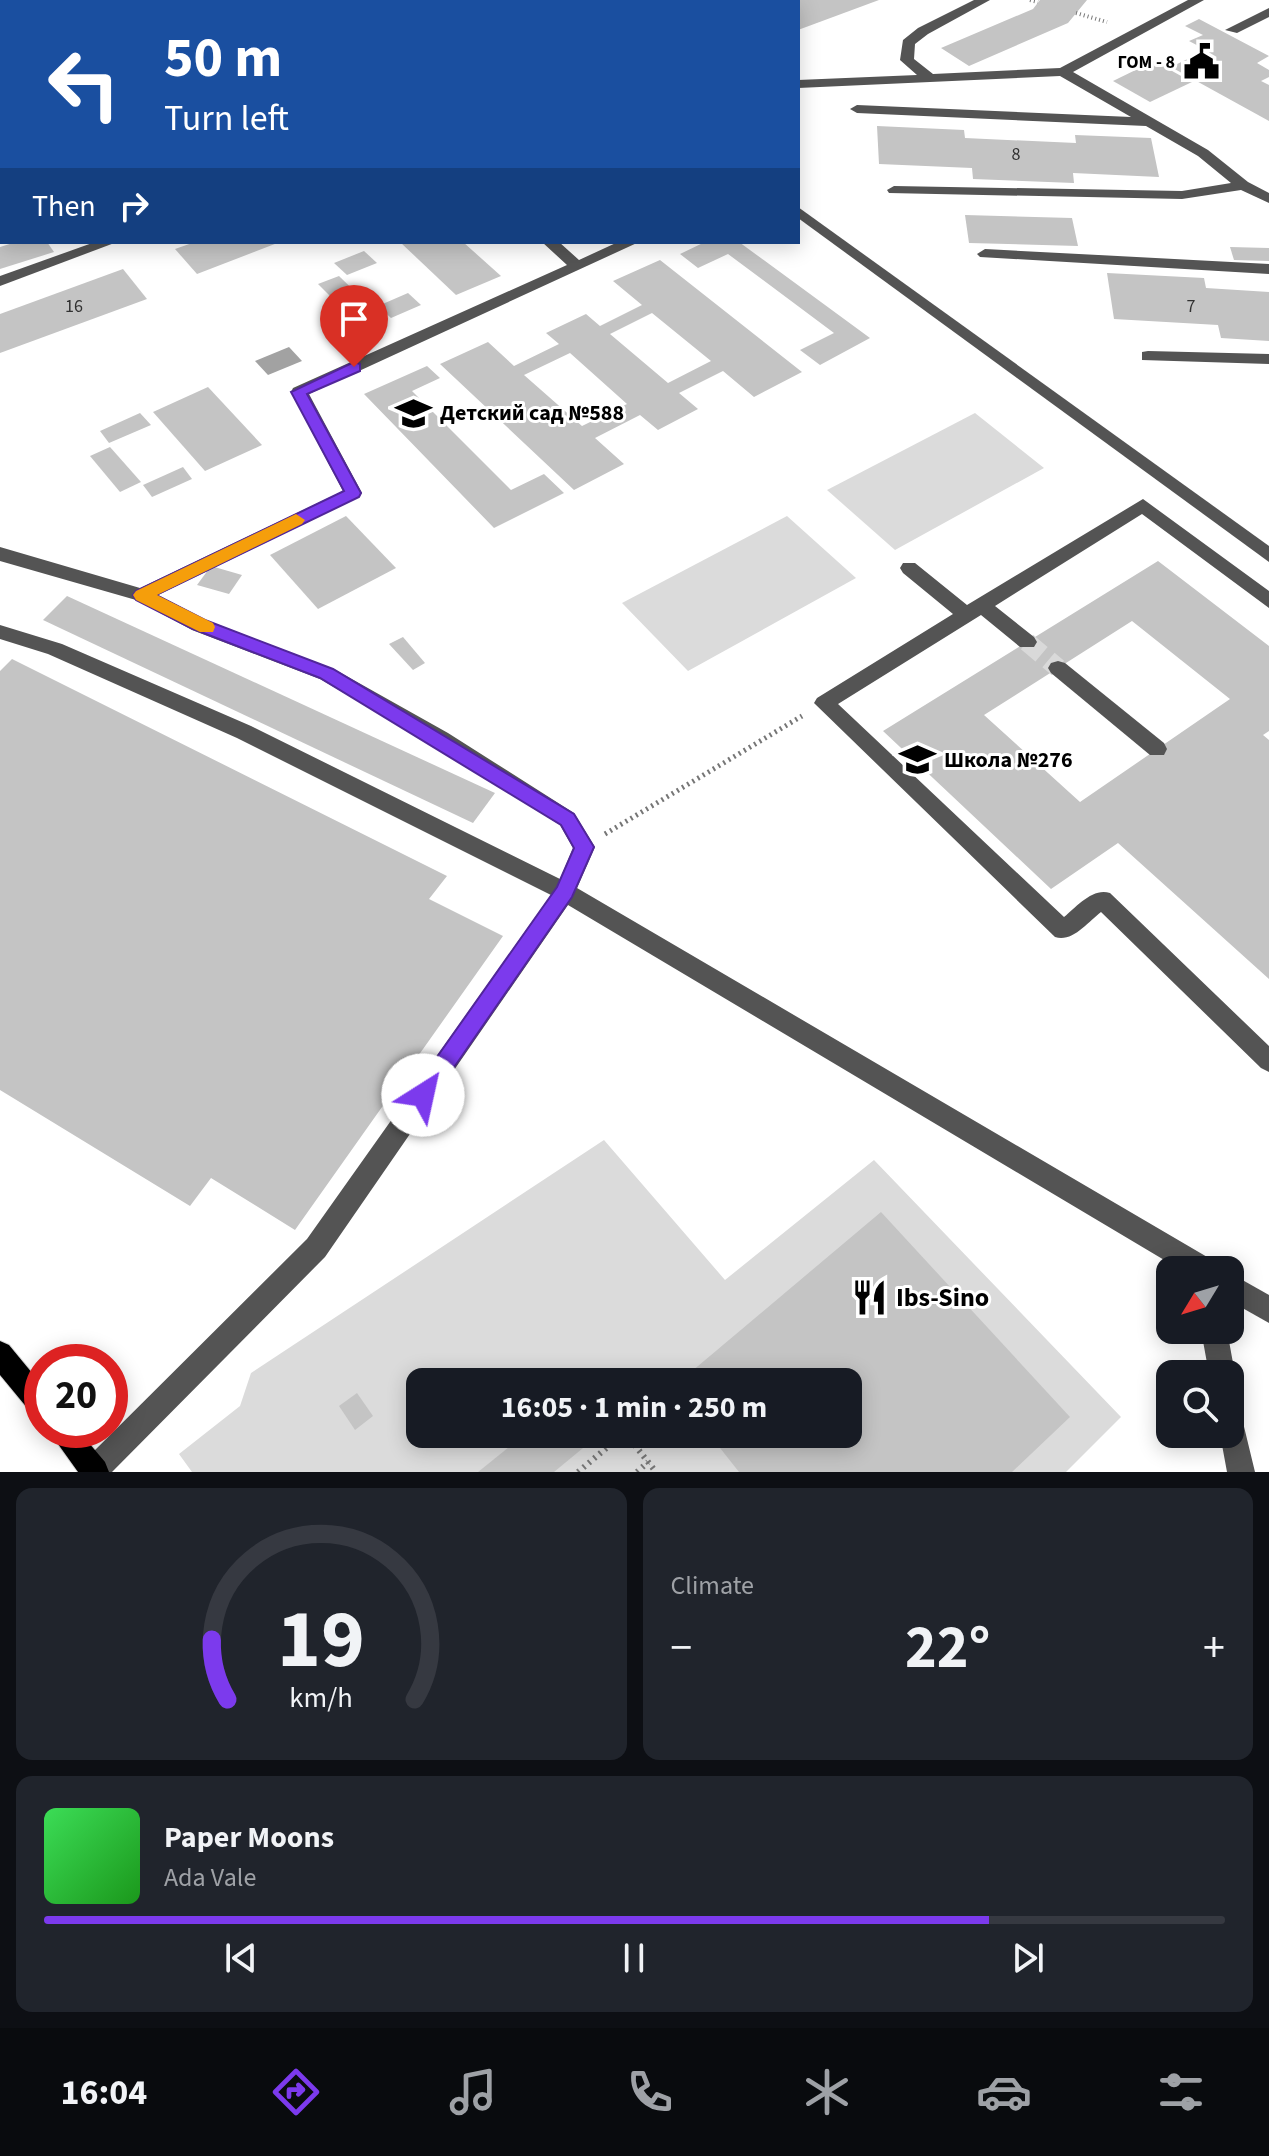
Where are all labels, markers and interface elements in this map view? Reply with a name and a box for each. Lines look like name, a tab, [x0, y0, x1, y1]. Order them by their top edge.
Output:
text: 50 m	[164, 19, 282, 98]
icon: left	[32, 32, 136, 136]
public building icon: ГОМ - 8	[1182, 43, 1220, 81]
place label: ГОМ - 8	[1117, 50, 1175, 75]
text: Turn left	[164, 93, 289, 144]
house number: 8	[1012, 142, 1021, 167]
icon: right	[112, 184, 156, 228]
text: Then	[32, 185, 96, 228]
pin	[320, 285, 388, 367]
house number: 16	[65, 294, 83, 319]
house number: 7	[1187, 294, 1196, 319]
icon: arrive	[332, 297, 376, 341]
school or university icon: Детский сад №588	[395, 394, 433, 432]
place label: Детский сад №588	[440, 397, 624, 429]
school or university icon: Школа №276	[899, 741, 937, 779]
place label: Школа №276	[944, 744, 1073, 776]
position arrow	[381, 1053, 465, 1137]
north arrow	[1156, 1256, 1244, 1344]
map controls	[1156, 1256, 1244, 1448]
restaurant icon: Ibs-Sino	[851, 1278, 889, 1316]
place label: Ibs-Sino	[896, 1279, 989, 1316]
speed limit sign: 20	[24, 1344, 128, 1448]
button: search	[1156, 1360, 1244, 1448]
text: 16:05 · 1 min · 250 m	[501, 1386, 767, 1429]
text: Climate	[671, 1567, 754, 1604]
text: 19	[277, 1581, 365, 1699]
text: 22°	[905, 1606, 990, 1691]
text: −	[671, 1617, 692, 1680]
text: +	[1203, 1617, 1225, 1680]
text: km/h	[290, 1678, 353, 1718]
text: Paper Moons	[164, 1816, 334, 1859]
text: Ada Vale	[164, 1859, 256, 1896]
icon: previous	[219, 1936, 263, 1980]
icon: pause	[612, 1936, 656, 1980]
icon: next	[1006, 1936, 1050, 1980]
icon: directions	[268, 2064, 324, 2120]
icon: music	[445, 2064, 501, 2120]
icon: phone	[622, 2064, 678, 2120]
icon: climate	[799, 2064, 855, 2120]
icon: car	[976, 2064, 1032, 2120]
icon: filters	[1153, 2064, 1209, 2120]
text: 16:04	[60, 2067, 147, 2118]

